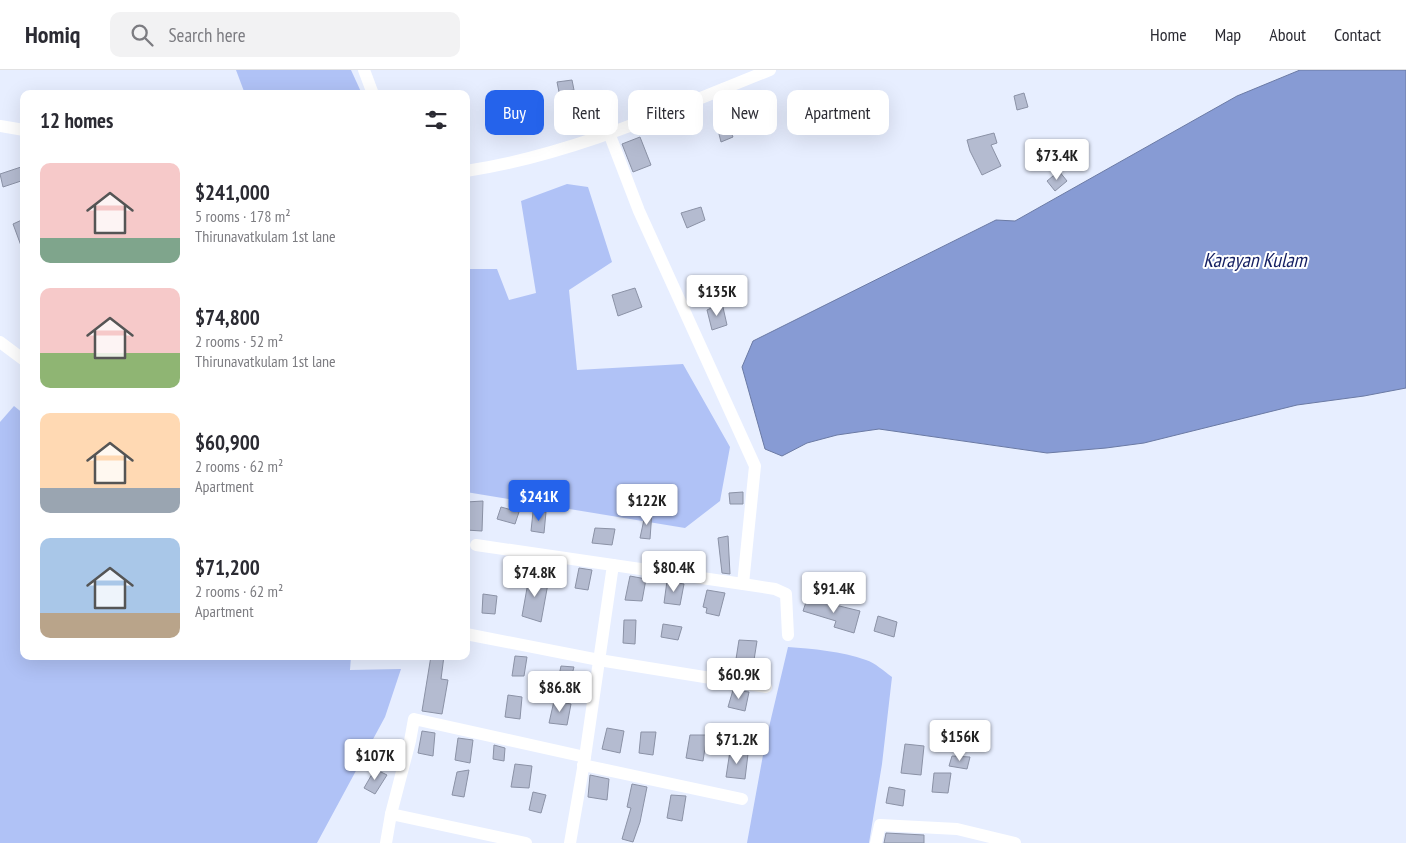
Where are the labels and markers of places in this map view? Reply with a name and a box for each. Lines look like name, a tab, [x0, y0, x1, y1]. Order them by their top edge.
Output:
pin: $73.4K	[1016, 138, 1098, 181]
pin: $135K	[682, 274, 752, 317]
pin: $241K	[504, 480, 574, 522]
pin: $122K	[612, 484, 682, 526]
pin: $80.4K	[633, 550, 715, 593]
pin: $74.8K	[494, 556, 576, 598]
pin: $91.4K	[793, 572, 875, 614]
pin: $60.9K	[698, 658, 780, 700]
pin: $86.8K	[519, 670, 601, 713]
pin: $156K	[925, 720, 995, 762]
pin: $71.2K	[696, 722, 778, 765]
pin: $107K	[340, 738, 410, 781]

